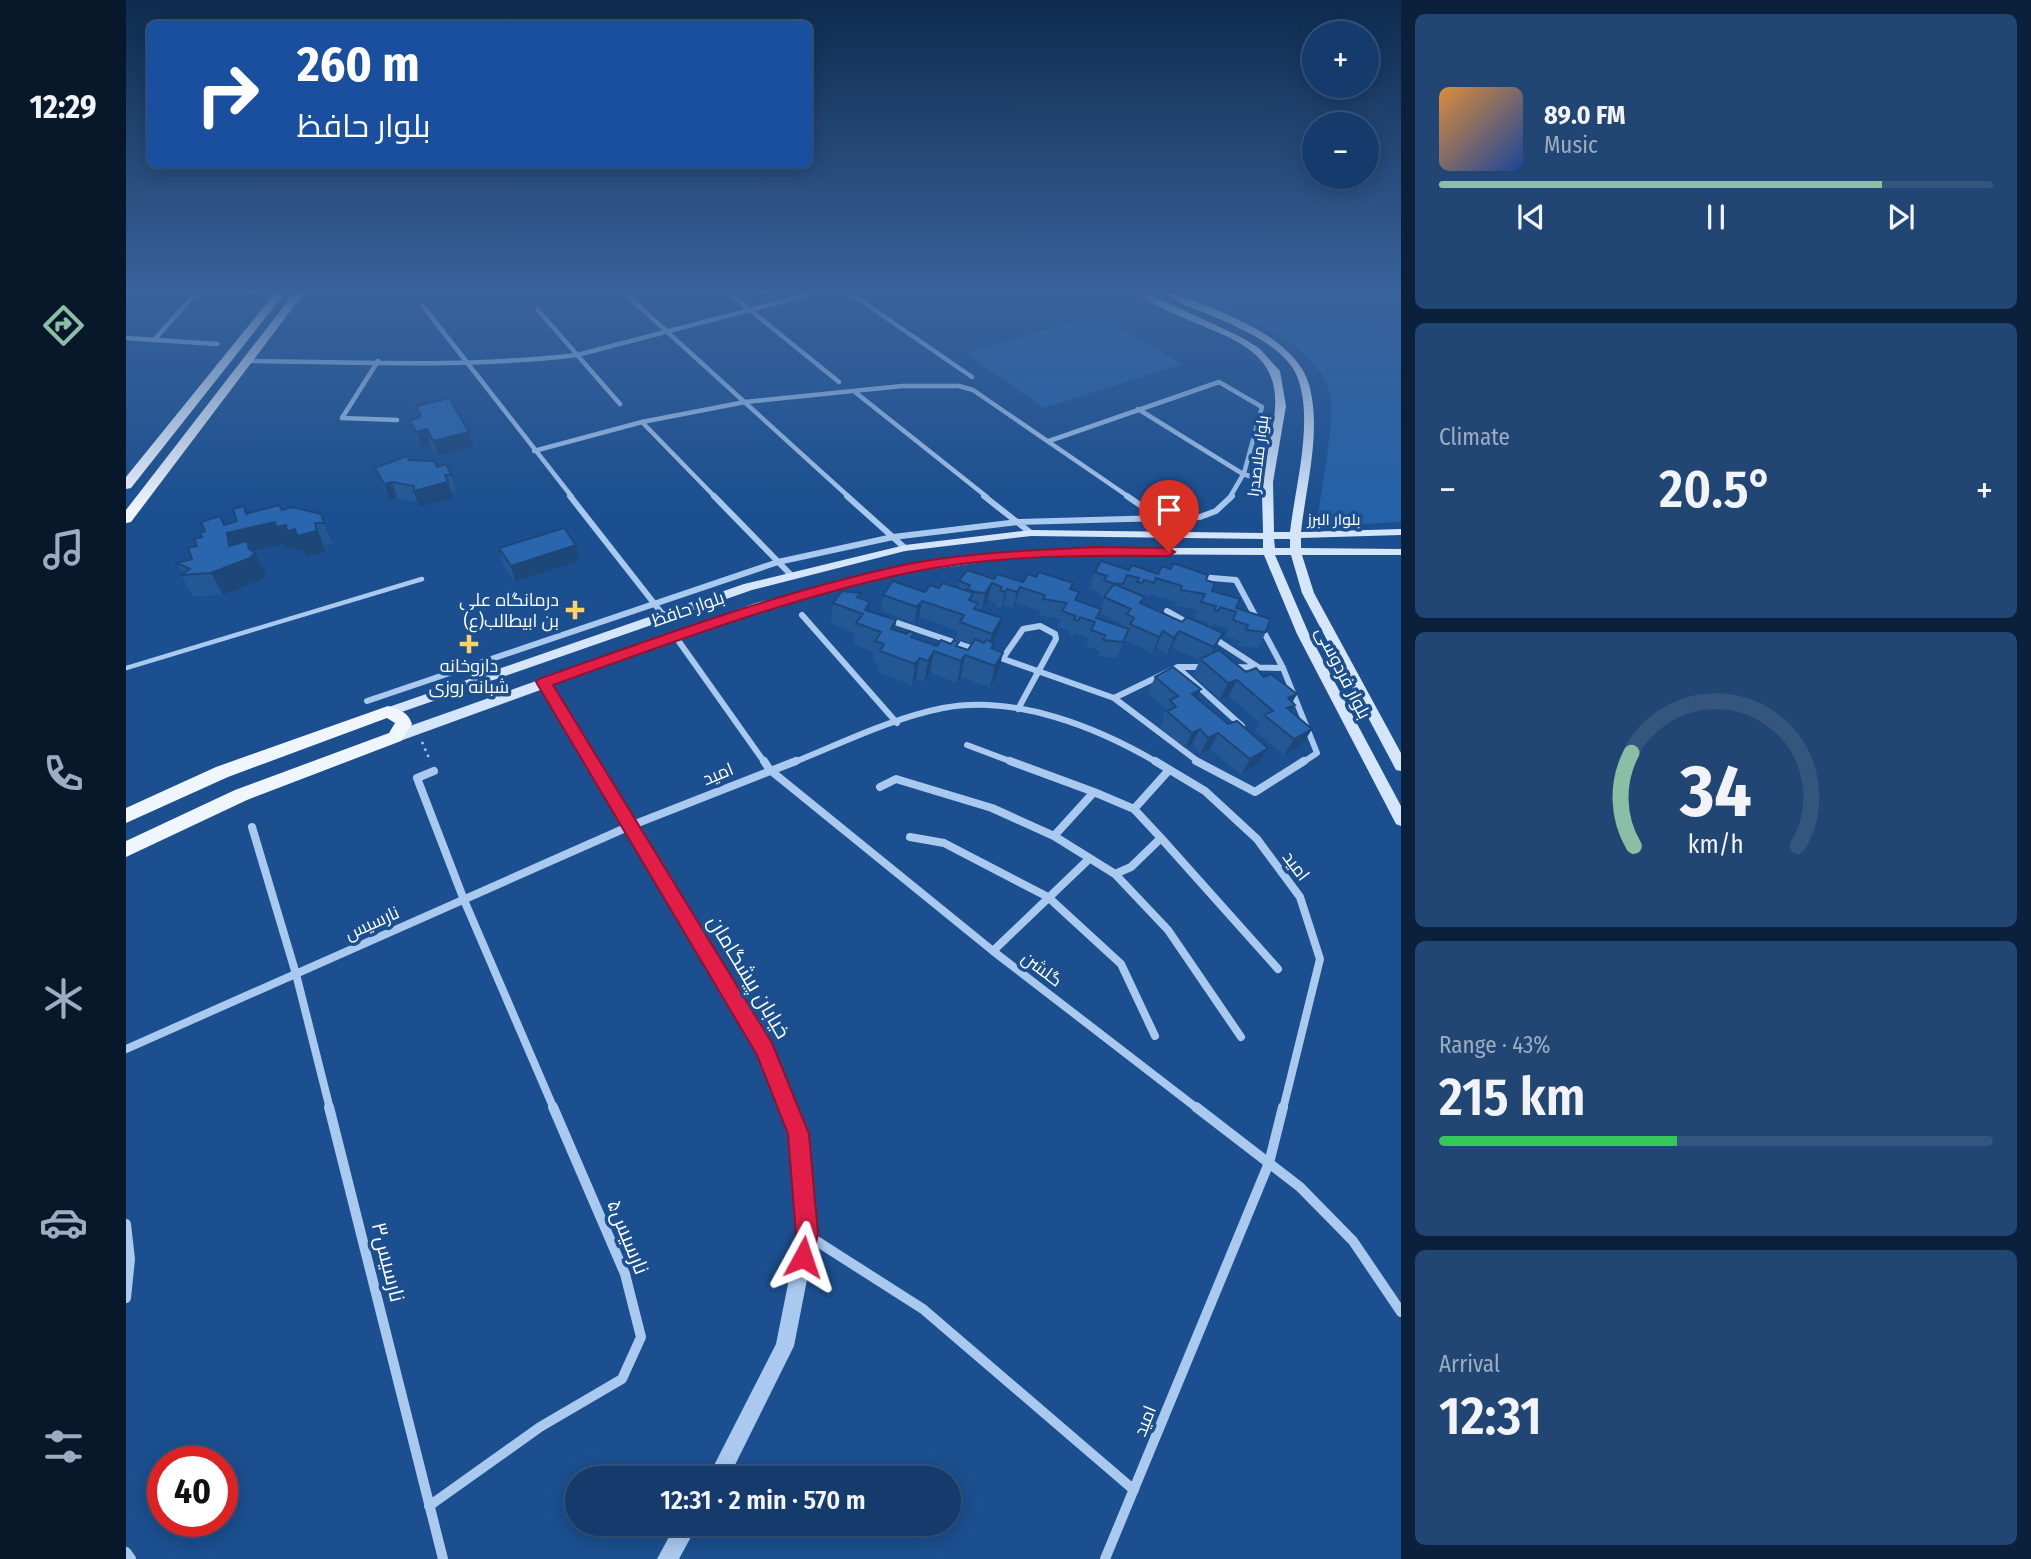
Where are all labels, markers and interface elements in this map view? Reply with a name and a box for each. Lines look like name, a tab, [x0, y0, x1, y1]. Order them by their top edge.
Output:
map controls	[1302, 21, 1379, 189]
button: +	[1302, 21, 1379, 98]
text: 260 m	[297, 35, 420, 94]
icon: right	[182, 49, 273, 140]
text: 12:29	[30, 88, 96, 126]
text: 89.0 FM	[1544, 100, 1626, 131]
text: بلوار حافظ	[297, 107, 431, 145]
button: −	[1302, 112, 1379, 189]
text: Music	[1544, 131, 1598, 159]
icon: previous	[1512, 198, 1550, 236]
icon: pause	[1697, 198, 1735, 236]
icon: next	[1882, 198, 1920, 236]
icon: directions	[39, 301, 88, 350]
street label: بلوار ملاصدرا	[1244, 414, 1272, 498]
text: Climate	[1439, 423, 1510, 451]
text: 20.5°	[1659, 458, 1773, 521]
text: −	[1439, 467, 1456, 513]
text: +	[1976, 467, 1993, 513]
pin	[1139, 480, 1199, 552]
icon: arrive	[1150, 491, 1188, 529]
street label: بلوار البرز	[1306, 510, 1361, 529]
icon: music	[39, 525, 88, 574]
street label: بلوار حافظ	[649, 586, 727, 632]
place label: درمانگاه علی بن ابیطالب(ع)	[459, 589, 559, 633]
marker: درمانگاه علی بن ابیطالب(ع)	[565, 600, 585, 620]
street label: بلوار فردوسی	[1310, 623, 1376, 723]
marker: داروخانه شبانه روزی	[461, 636, 477, 652]
place label: داروخانه شبانه روزی	[429, 655, 509, 698]
text: 34	[1679, 748, 1752, 835]
icon: phone	[39, 749, 88, 798]
street label: امید	[699, 758, 737, 790]
text: km/h	[1688, 829, 1744, 859]
street label: امید	[1278, 847, 1314, 885]
street label: نارسیس	[341, 901, 403, 945]
street label: خیابان پیشگامان	[701, 911, 796, 1044]
street label: گلشن	[1017, 947, 1067, 991]
icon: climate	[39, 974, 88, 1023]
text: Range · 43%	[1439, 1031, 1551, 1059]
text: 215 km	[1439, 1066, 1585, 1129]
street label: نارسیس۵	[601, 1196, 655, 1278]
icon: car	[39, 1198, 88, 1247]
street label: نارسیس۳	[366, 1219, 410, 1305]
position arrow	[766, 1220, 840, 1294]
text: Arrival	[1439, 1350, 1500, 1378]
text: 12:31	[1439, 1385, 1542, 1448]
street label: امید	[1129, 1402, 1161, 1440]
icon: filters	[39, 1422, 88, 1471]
speed limit sign: 40	[147, 1446, 238, 1537]
text: 12:31 · 2 min · 570 m	[660, 1485, 866, 1516]

